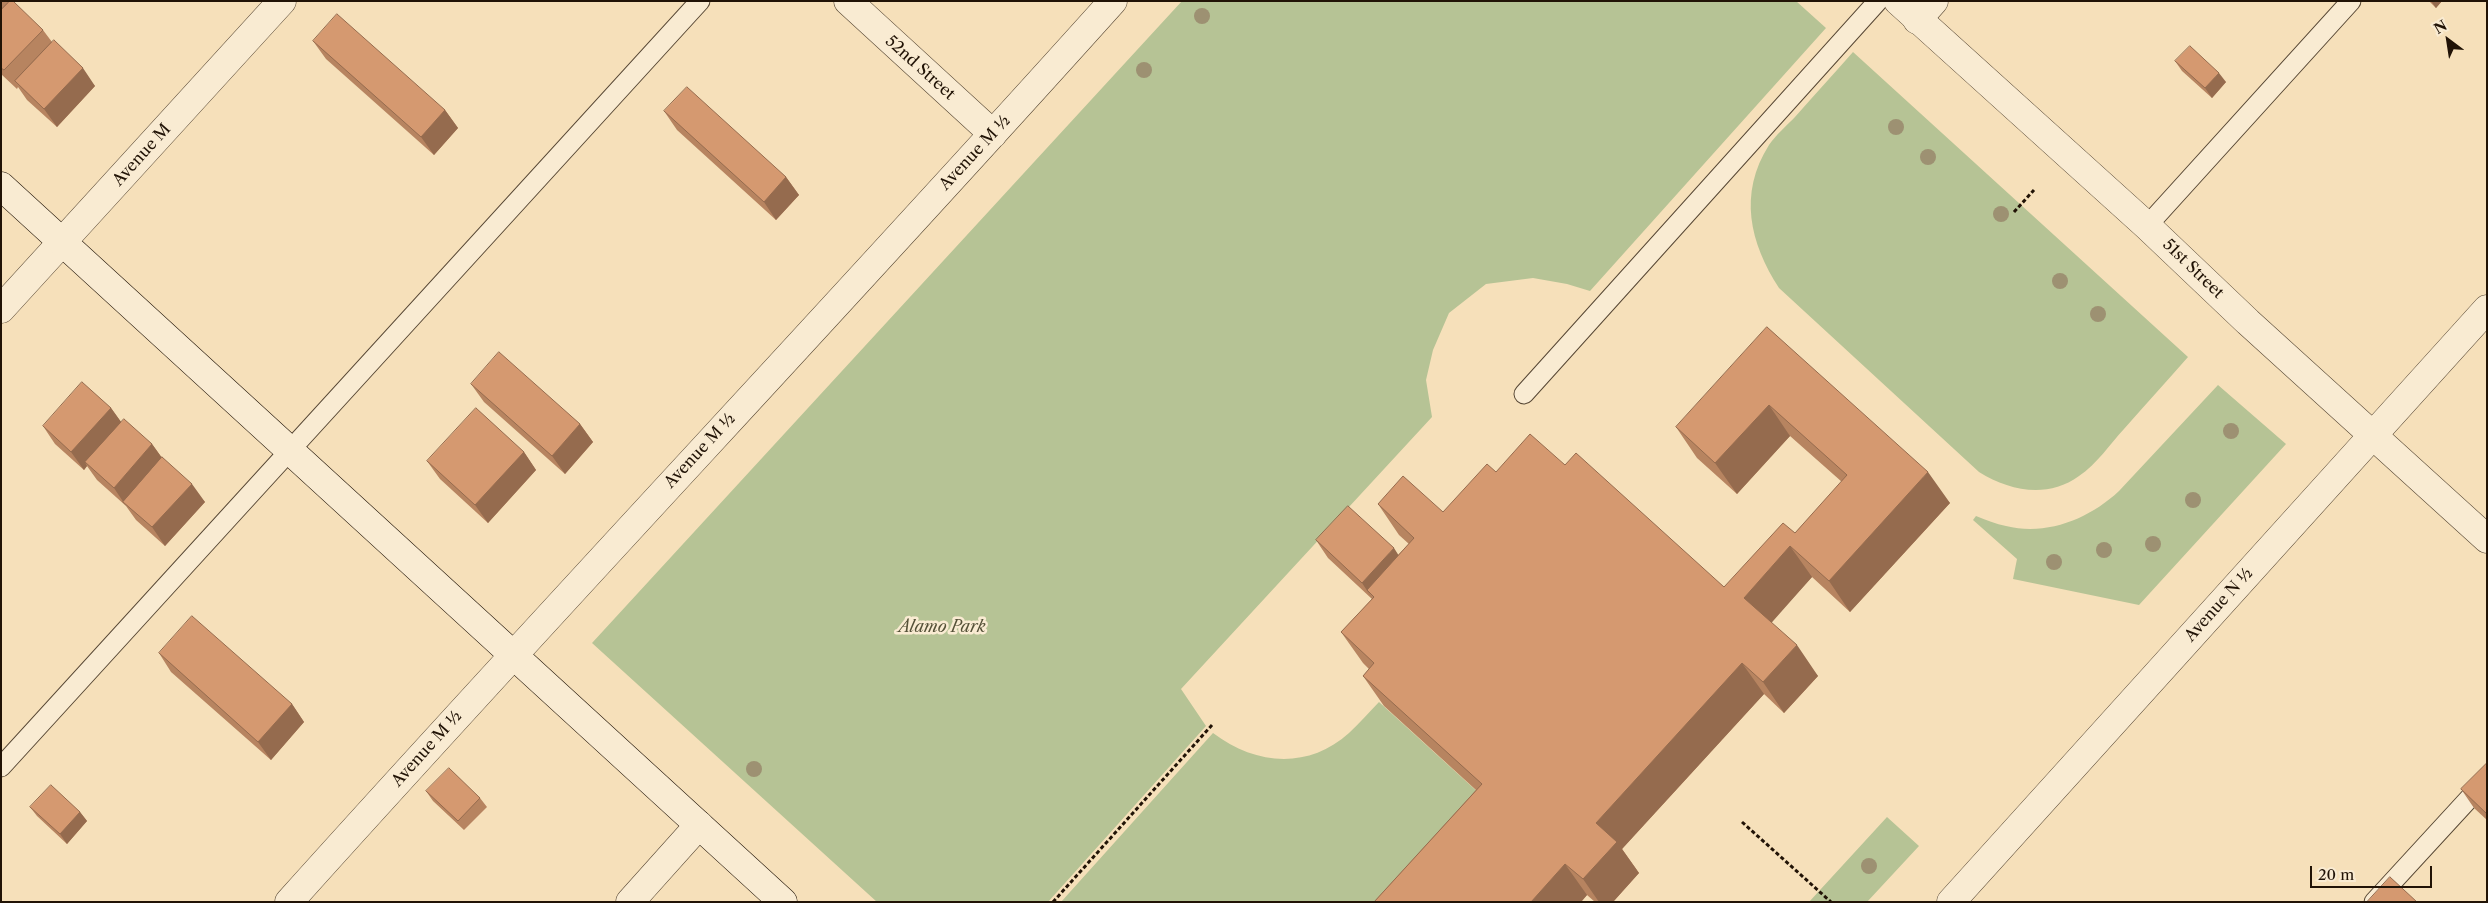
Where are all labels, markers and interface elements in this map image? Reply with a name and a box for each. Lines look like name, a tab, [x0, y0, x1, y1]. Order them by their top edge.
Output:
north arrow	[2423, 15, 2473, 65]
text: N	[2430, 16, 2450, 38]
street label: 52nd Street	[881, 32, 959, 104]
street label: Avenue M ½	[936, 112, 1014, 194]
street label: Avenue M	[109, 120, 175, 190]
street label: 51st Street	[2158, 235, 2228, 303]
street label: Avenue M ½	[661, 410, 739, 492]
street label: Avenue N ½	[2181, 564, 2257, 646]
park label: Alamo Park	[899, 617, 985, 637]
street label: Avenue M ½	[388, 707, 466, 791]
scale bar	[2313, 856, 2436, 888]
text: 20 m	[2318, 865, 2354, 884]

